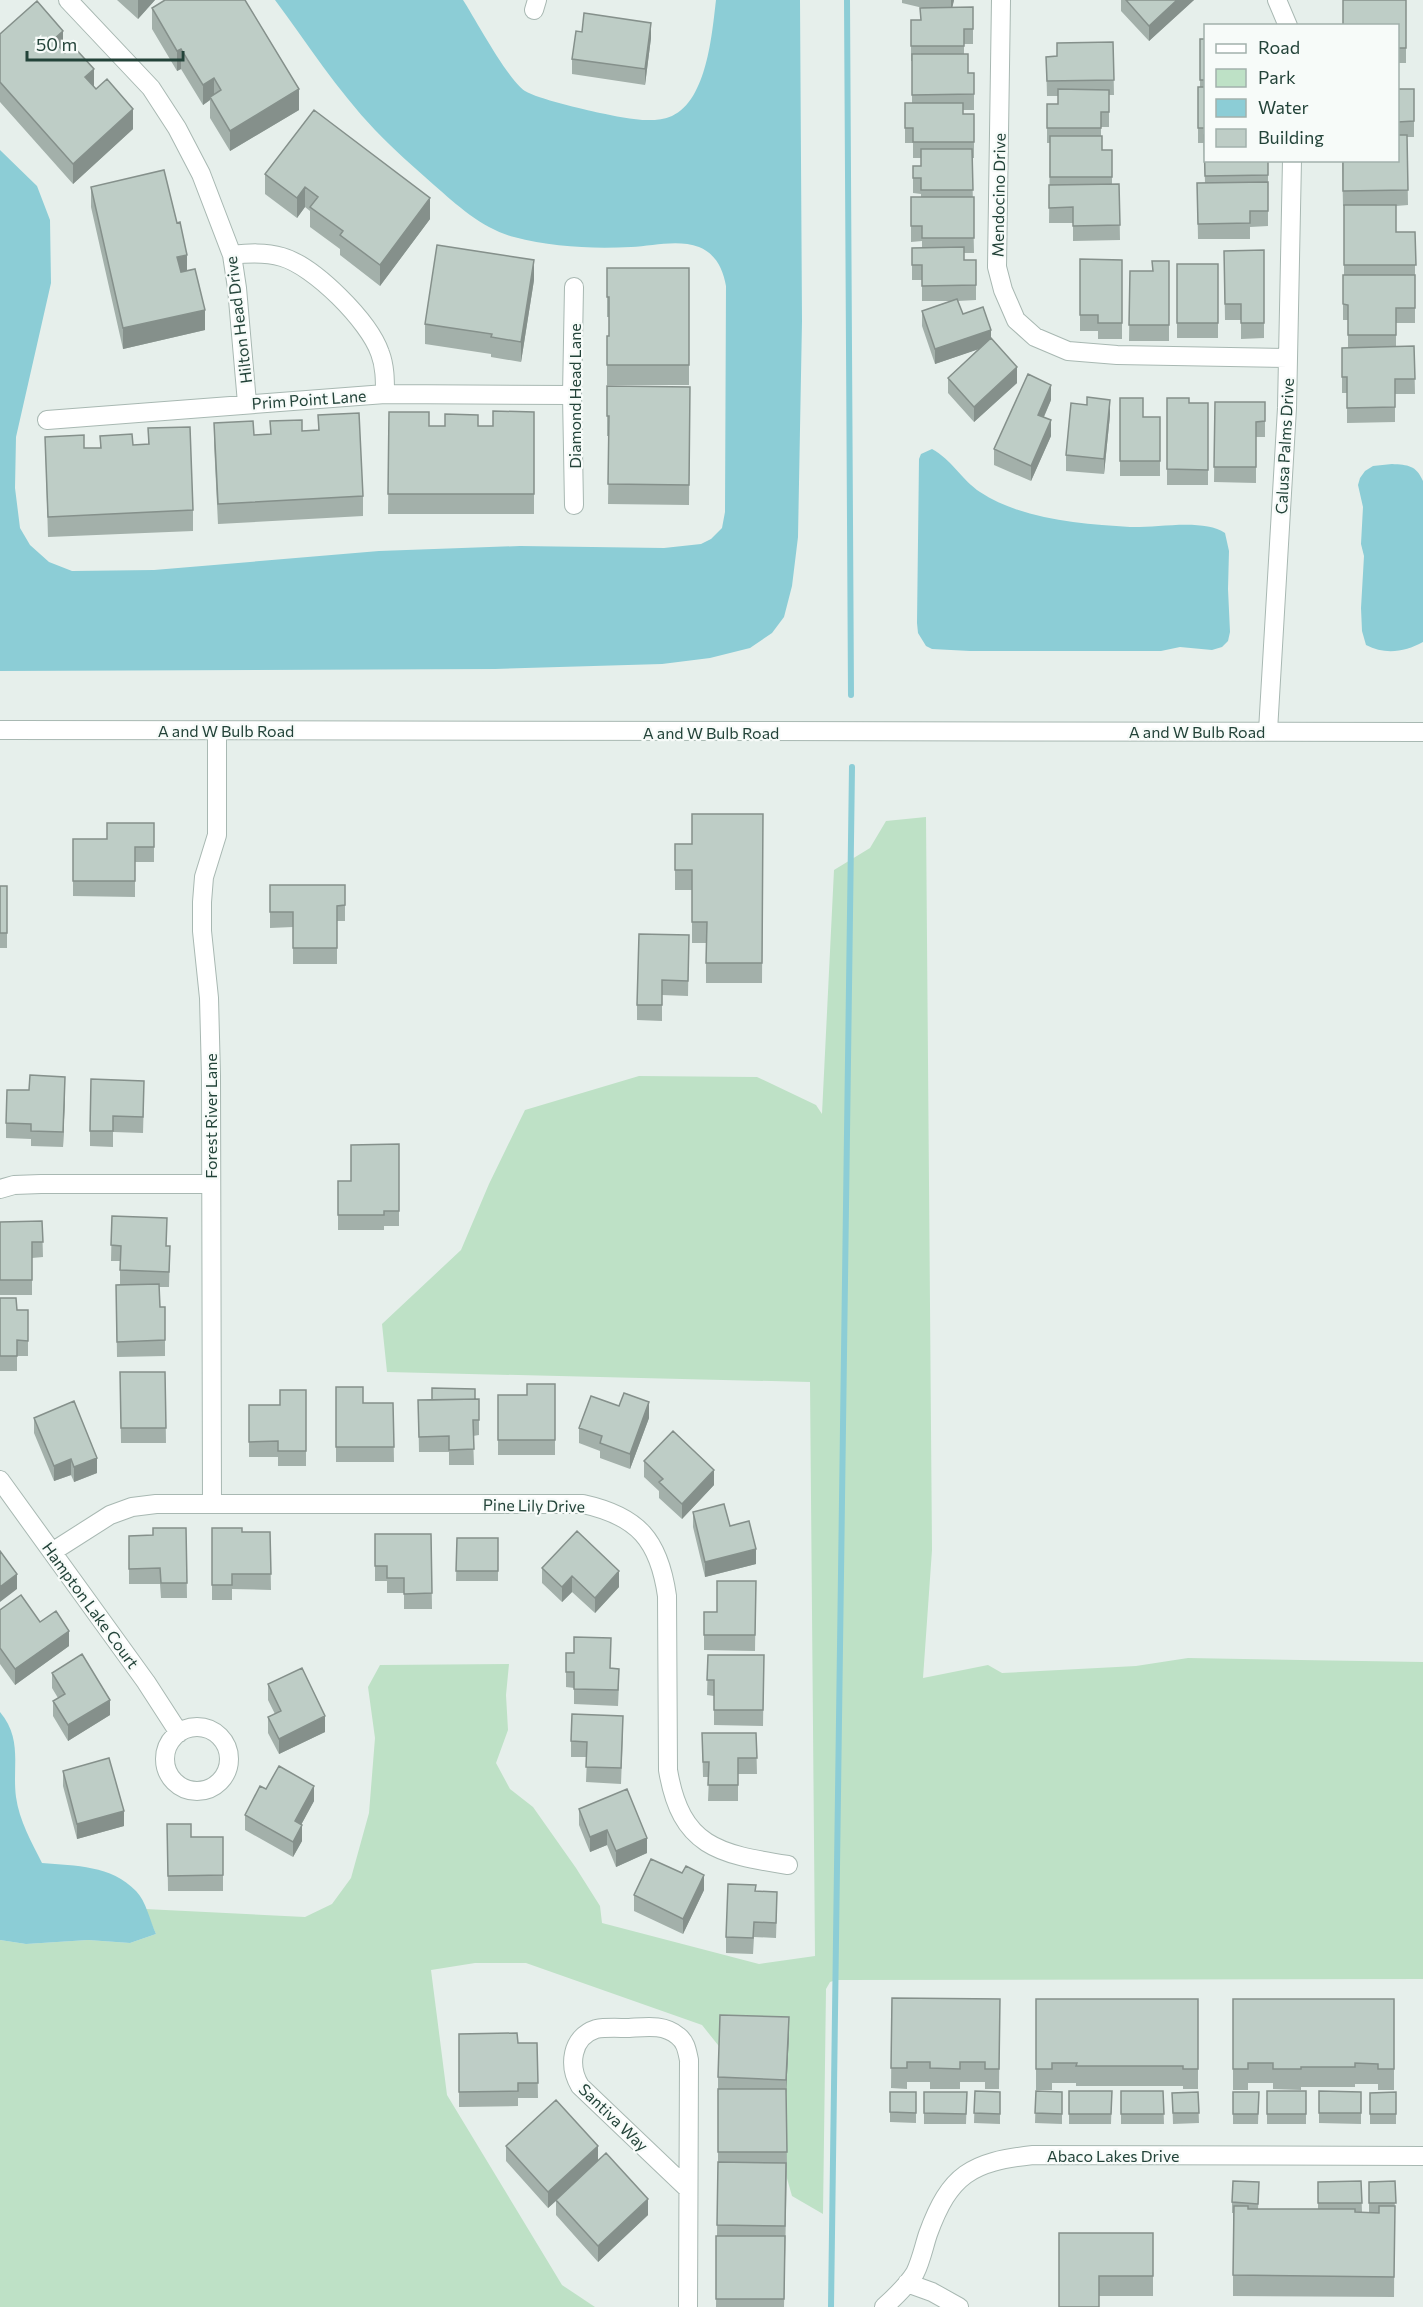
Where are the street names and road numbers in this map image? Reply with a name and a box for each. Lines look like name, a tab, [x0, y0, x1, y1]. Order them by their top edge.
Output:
street label: Mendocino Drive	[987, 133, 1009, 257]
street label: Hilton Head Drive	[221, 255, 255, 385]
street label: Diamond Head Lane	[565, 323, 584, 469]
street label: Calusa Palms Drive	[1271, 377, 1297, 515]
street label: Prim Point Lane	[251, 386, 367, 412]
street label: A and W Bulb Road	[158, 721, 294, 740]
street label: A and W Bulb Road	[1129, 722, 1265, 741]
street label: A and W Bulb Road	[643, 723, 779, 742]
street label: Forest River Lane	[201, 1053, 220, 1179]
street label: Pine Lily Drive	[483, 1495, 585, 1515]
street label: Hampton Lake Court	[39, 1538, 144, 1672]
street label: Santiva Way	[575, 2079, 653, 2155]
street label: Abaco Lakes Drive	[1047, 2146, 1179, 2165]

